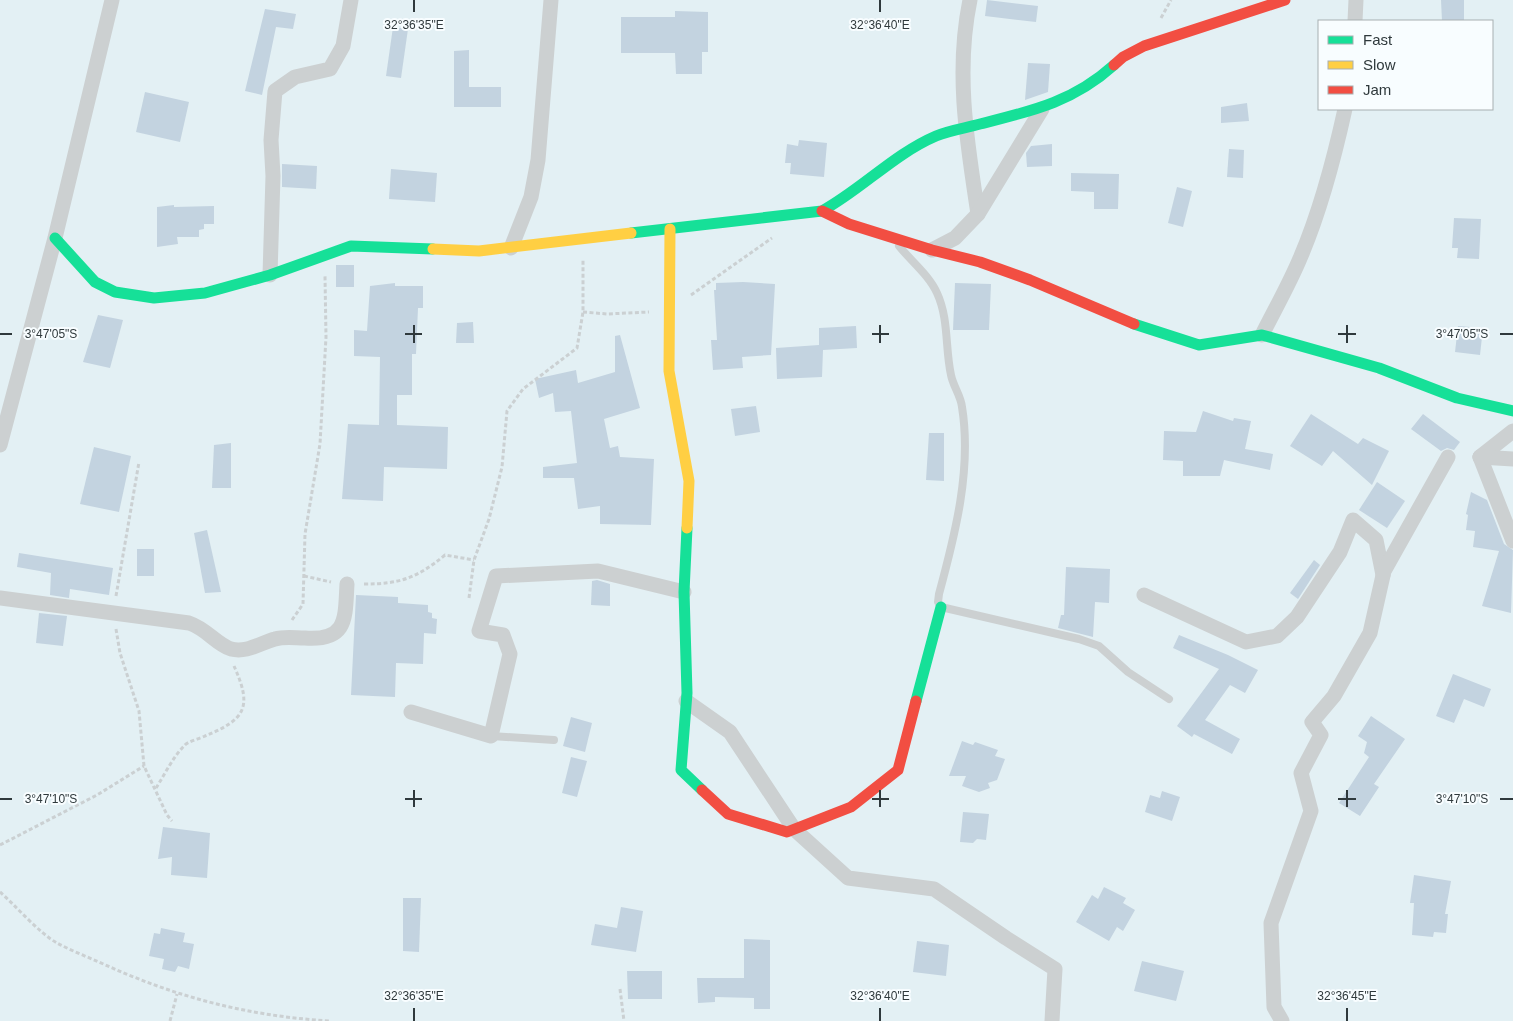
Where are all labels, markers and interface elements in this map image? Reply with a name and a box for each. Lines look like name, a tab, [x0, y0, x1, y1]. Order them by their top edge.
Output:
text: 32°36'35"E	[384, 18, 444, 32]
text: 32°36'40"E	[850, 18, 910, 32]
legend	[1318, 20, 1493, 110]
text: Fast	[1363, 31, 1393, 48]
text: Slow	[1363, 56, 1396, 73]
text: Jam	[1363, 81, 1391, 98]
text: 3°47'05"S	[25, 327, 77, 341]
text: 3°47'05"S	[1436, 327, 1488, 341]
text: 3°47'10"S	[25, 792, 77, 806]
text: 3°47'10"S	[1436, 792, 1488, 806]
text: 32°36'35"E	[384, 989, 444, 1003]
text: 32°36'40"E	[850, 989, 910, 1003]
text: 32°36'45"E	[1317, 989, 1377, 1003]

